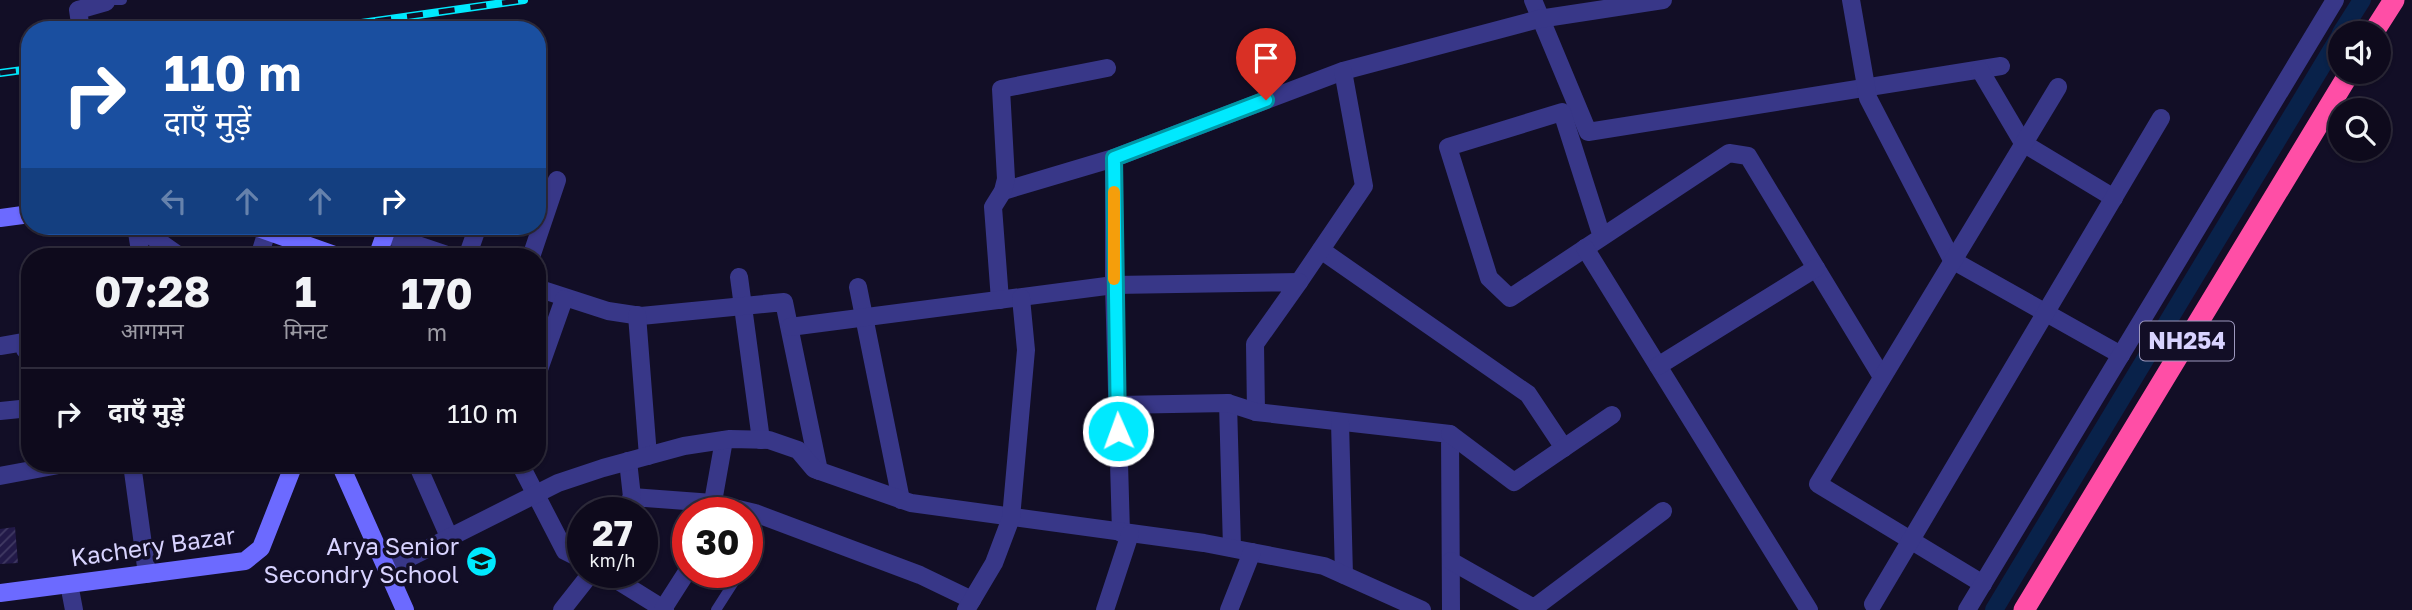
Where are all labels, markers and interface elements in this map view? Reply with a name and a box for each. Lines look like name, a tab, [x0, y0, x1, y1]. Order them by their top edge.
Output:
map controls	[2328, 21, 2391, 161]
button: sound	[2328, 21, 2391, 84]
pin	[1236, 28, 1296, 100]
icon: arrive	[1247, 39, 1285, 77]
text: 110 m	[164, 43, 301, 102]
icon: right	[49, 49, 140, 140]
button: search	[2328, 98, 2391, 161]
text: दाएँ मुड़ें	[164, 103, 251, 141]
icon: left	[155, 182, 193, 220]
icon: ahead	[228, 182, 266, 220]
icon: ahead	[301, 182, 339, 220]
icon: right	[374, 182, 412, 220]
text: 07:28	[94, 266, 210, 316]
text: 1	[295, 266, 316, 316]
text: 170	[401, 268, 473, 318]
text: आगमन	[121, 316, 184, 344]
text: मिनट	[284, 316, 328, 344]
text: m	[427, 318, 447, 346]
road number: NH254	[2140, 322, 2234, 360]
position arrow	[1081, 394, 1155, 468]
icon: right	[49, 395, 87, 433]
text: दाएँ मुड़ें	[108, 396, 184, 427]
text: 110 m	[447, 398, 518, 429]
speed limit sign: 30	[672, 497, 763, 588]
text: 27	[592, 512, 633, 554]
street label: Kachery Bazar	[69, 520, 237, 571]
place label: Arya Senior Secondry School	[264, 531, 459, 588]
school or university icon: Arya Senior Secondry School	[465, 544, 499, 578]
text: km/h	[590, 549, 635, 571]

